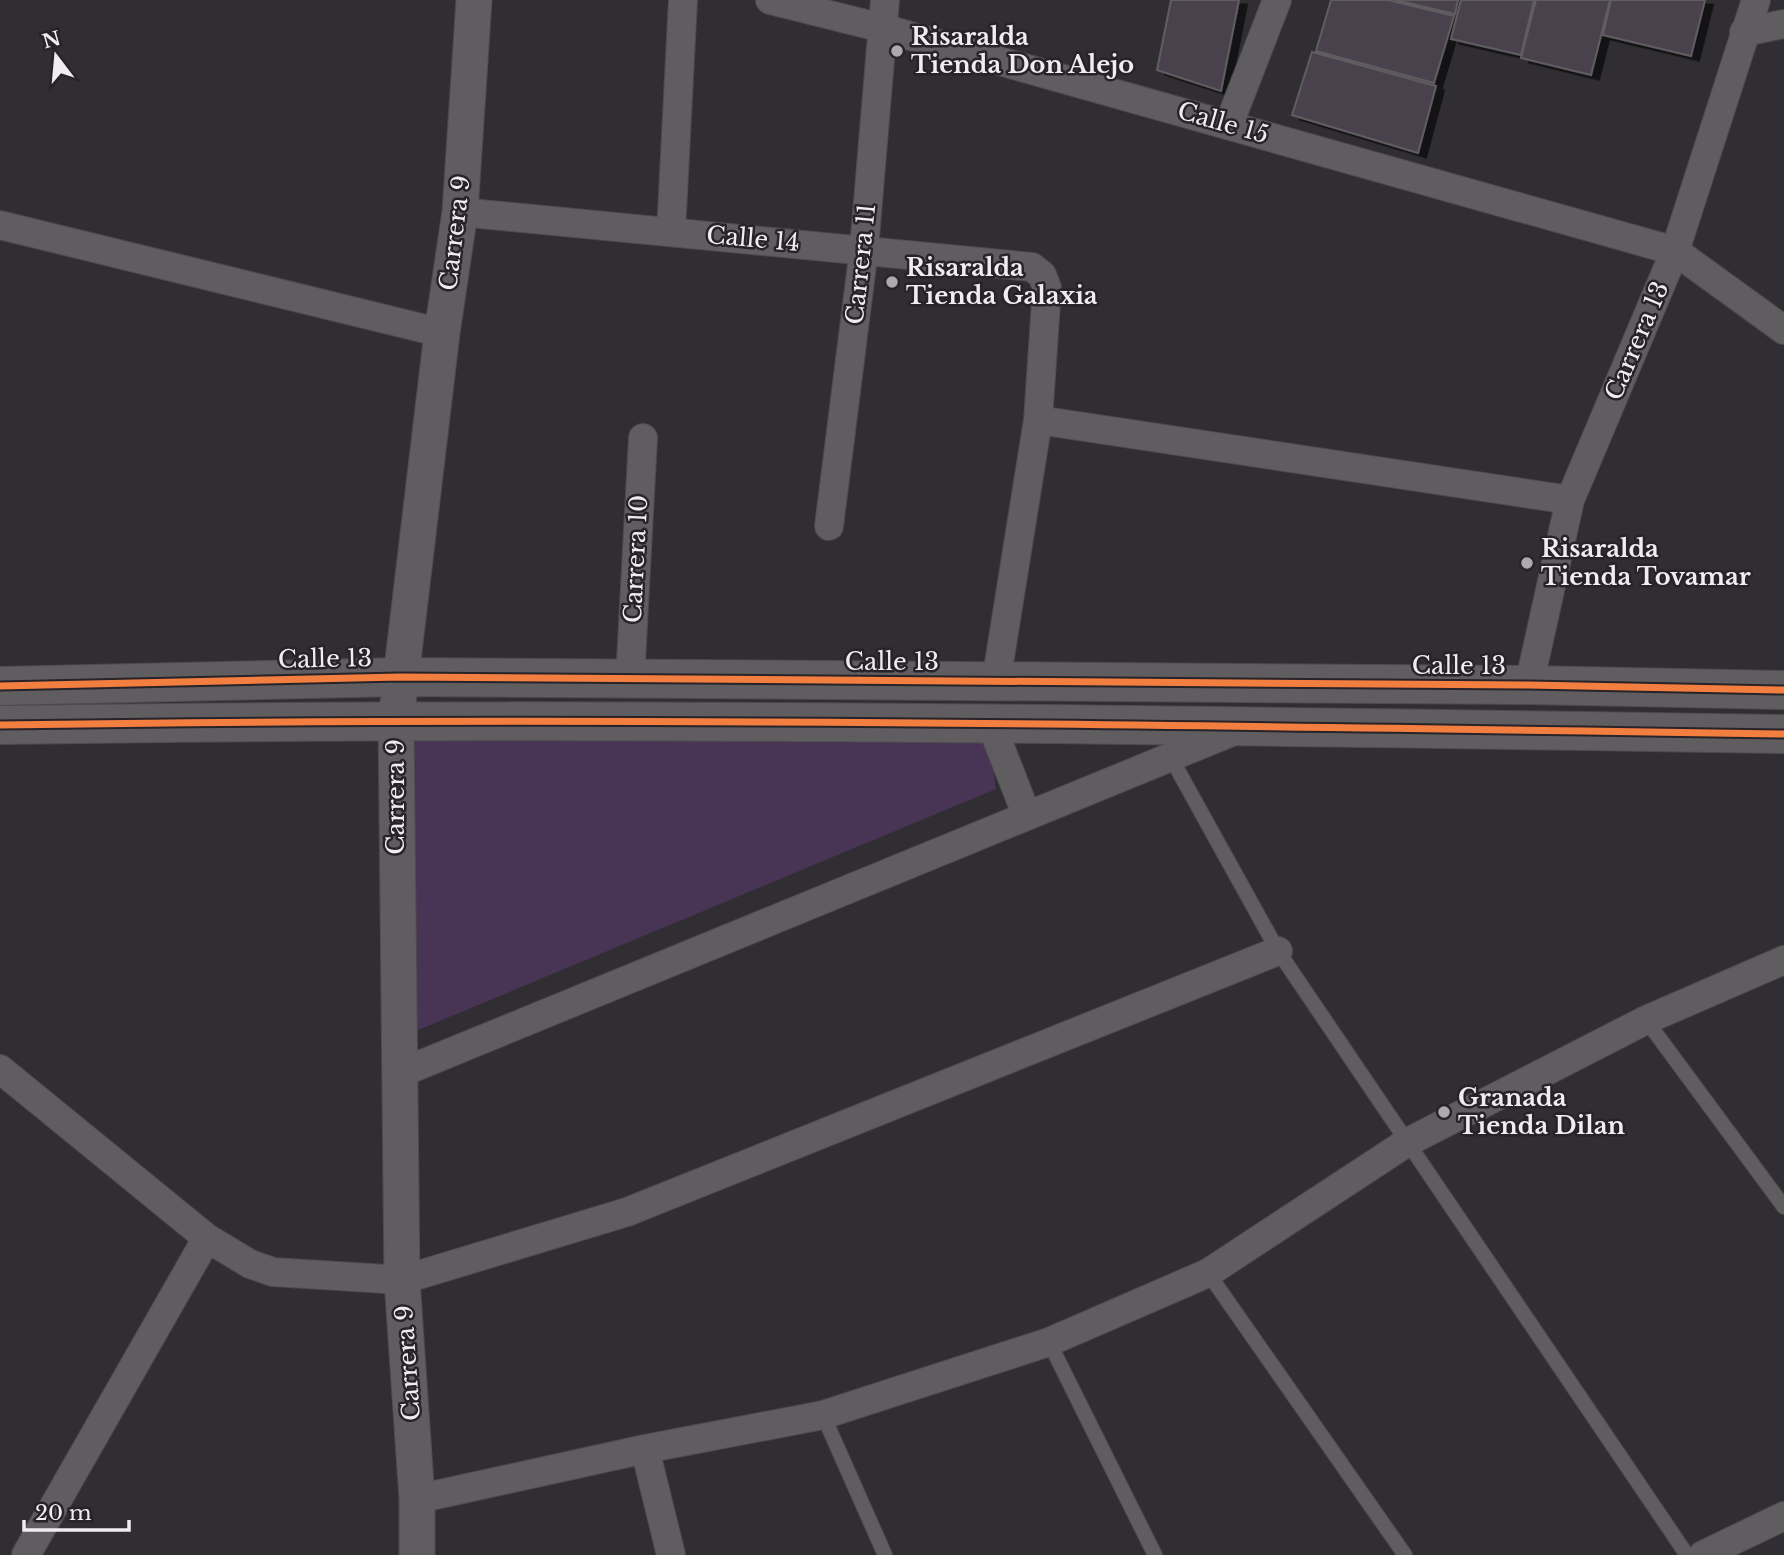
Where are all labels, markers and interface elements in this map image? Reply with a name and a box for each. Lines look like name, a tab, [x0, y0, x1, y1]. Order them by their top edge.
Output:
north arrow	[21, 21, 91, 91]
place label: Risaralda Tienda Don Alejo	[911, 22, 1134, 79]
text: N	[40, 27, 63, 54]
marker: Risaralda Tienda Don Alejo	[889, 43, 905, 59]
street label: Calle 15	[1174, 96, 1272, 149]
street label: Carrera 9	[433, 174, 476, 292]
street label: Carrera 11	[840, 202, 881, 326]
street label: Calle 14	[705, 220, 801, 257]
place label: Risaralda Tienda Galaxia	[906, 253, 1098, 310]
marker: Risaralda Tienda Galaxia	[884, 274, 900, 290]
street label: Carrera 13	[1599, 277, 1674, 404]
street label: Carrera 10	[618, 494, 653, 624]
place label: Risaralda Tienda Tovamar	[1541, 534, 1751, 591]
marker: Risaralda Tienda Tovamar	[1519, 555, 1535, 571]
street label: Calle 13	[278, 643, 372, 674]
street label: Calle 13	[845, 647, 939, 676]
street label: Calle 13	[1412, 651, 1506, 680]
street label: Carrera 9	[381, 739, 410, 855]
place label: Granada Tienda Dilan	[1458, 1083, 1626, 1140]
marker: Granada Tienda Dilan	[1436, 1104, 1452, 1120]
street label: Carrera 9	[389, 1304, 426, 1422]
scale bar	[24, 1488, 130, 1532]
text: 20 m	[35, 1500, 92, 1526]

